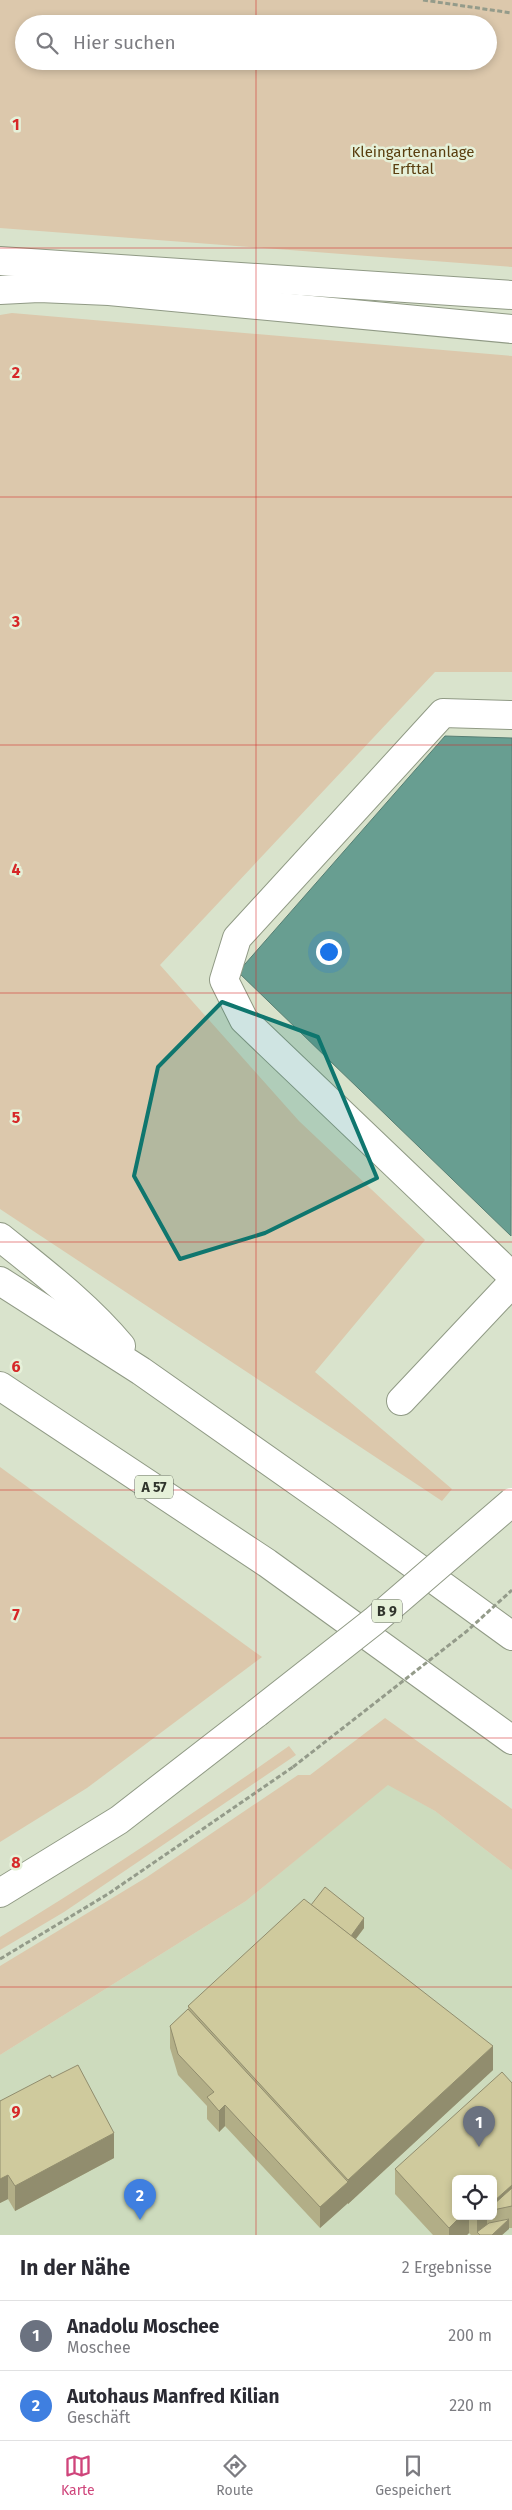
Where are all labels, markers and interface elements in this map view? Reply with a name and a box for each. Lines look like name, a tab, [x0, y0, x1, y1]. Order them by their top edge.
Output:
search box	[15, 15, 497, 70]
icon: search	[33, 29, 61, 57]
text: Hier suchen	[73, 31, 176, 54]
text: 1	[12, 115, 20, 134]
park label: Kleingartenanlage Erfttal	[352, 143, 475, 178]
text: 2	[12, 363, 20, 382]
text: 3	[11, 612, 20, 631]
text: 4	[11, 860, 21, 879]
your location	[316, 939, 342, 965]
text: 5	[12, 1108, 21, 1127]
text: 6	[11, 1357, 21, 1376]
road number: A 57	[135, 1475, 173, 1498]
road number: B 9	[372, 1600, 402, 1622]
text: 7	[12, 1605, 20, 1624]
text: 8	[11, 1853, 21, 1872]
text: 9	[12, 2102, 21, 2121]
pin: 1	[463, 2106, 495, 2147]
map controls	[452, 2175, 497, 2220]
button: locate	[452, 2175, 497, 2220]
pin: 2	[124, 2179, 156, 2220]
text: In der Nähe	[20, 2255, 130, 2281]
text: 2 Ergebnisse	[402, 2258, 492, 2277]
text: Anadolu Moschee	[67, 2315, 219, 2338]
text: 1	[32, 2326, 40, 2345]
text: 200 m	[448, 2326, 492, 2345]
text: Moschee	[67, 2338, 131, 2357]
text: Autohaus Manfred Kilian	[67, 2385, 279, 2408]
text: 2	[32, 2396, 40, 2415]
text: 220 m	[449, 2396, 492, 2415]
text: Geschäft	[67, 2408, 130, 2427]
tab: Karte	[61, 2452, 95, 2499]
tab: Route	[216, 2452, 253, 2499]
tab: Gespeichert	[375, 2452, 451, 2499]

